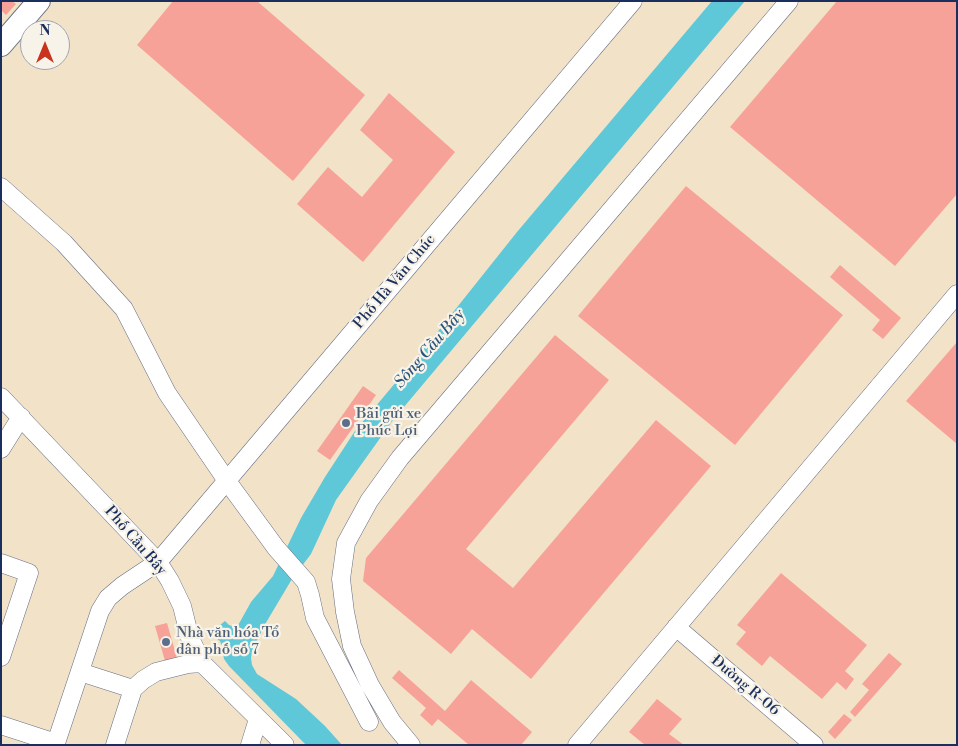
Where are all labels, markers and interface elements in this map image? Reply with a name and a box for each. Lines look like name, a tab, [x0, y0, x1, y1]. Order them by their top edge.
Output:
north arrow	[20, 20, 70, 70]
text: N	[39, 22, 51, 40]
street label: Phố Hà Văn Chúc	[350, 231, 440, 333]
water label: Sông Cầu Bây	[390, 306, 470, 392]
place label: Bãi gửi xe Phúc Lợi	[356, 405, 421, 440]
marker: Bãi gửi xe Phúc Lợi	[340, 417, 352, 429]
street label: Phố Cầu Bây	[100, 503, 170, 579]
place label: Nhà văn hóa Tổ dân phố số 7	[176, 624, 279, 659]
marker: Nhà văn hóa Tổ dân phố số 7	[160, 636, 172, 648]
street label: Đường R-06	[707, 652, 783, 720]

